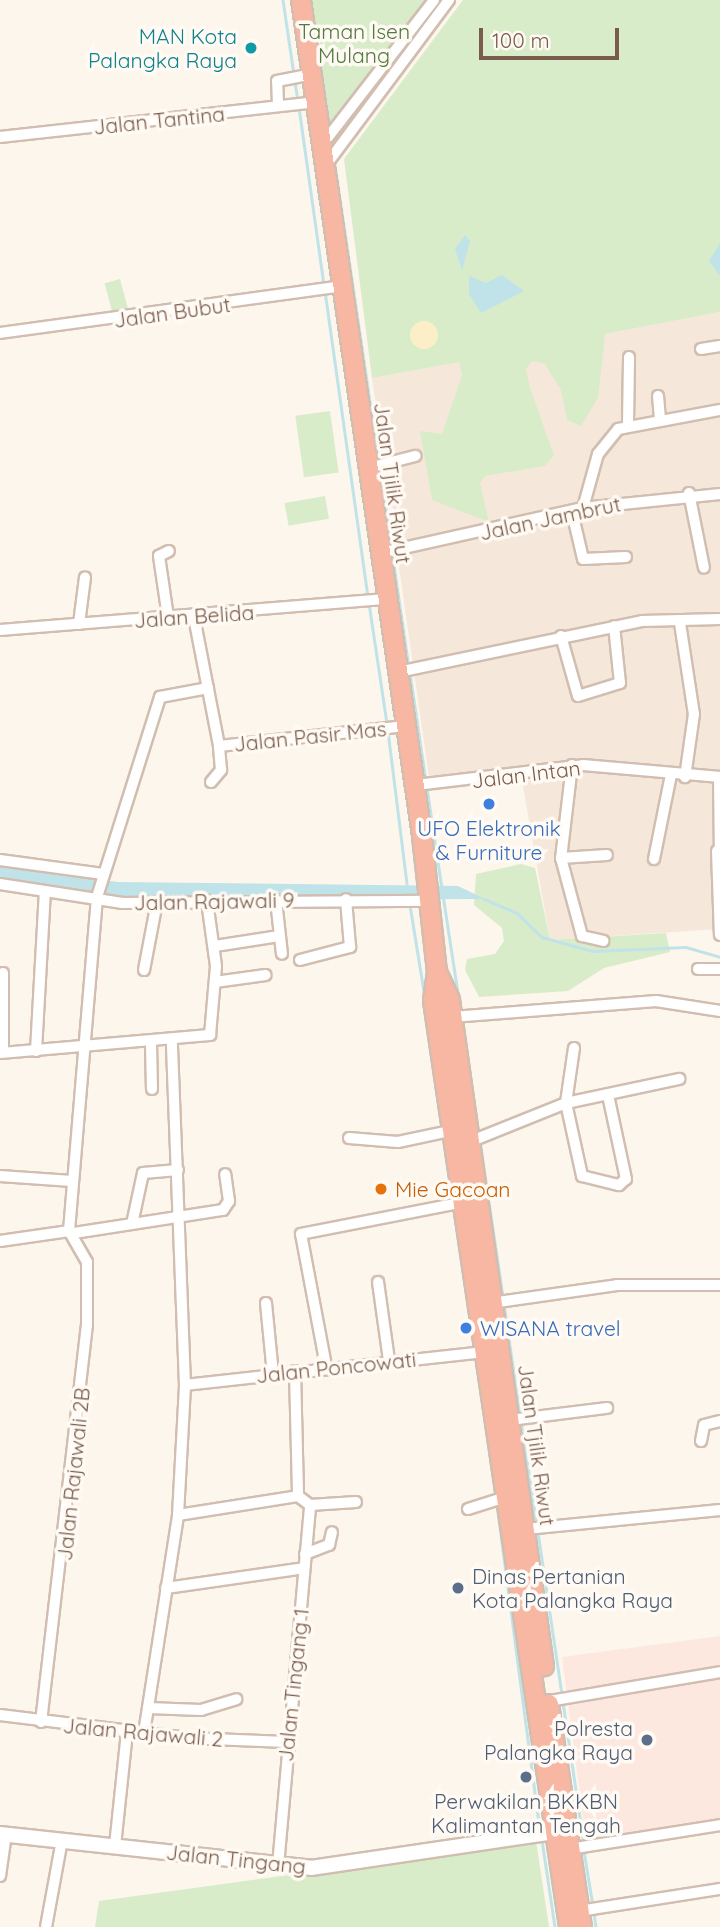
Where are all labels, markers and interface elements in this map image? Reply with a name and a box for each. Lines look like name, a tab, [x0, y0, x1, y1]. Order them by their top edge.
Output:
scale bar	[482, 14, 622, 58]
park label: Taman Isen Mulang	[298, 18, 410, 68]
place label: MAN Kota Palangka Raya	[88, 23, 237, 73]
text: 100 m	[492, 27, 550, 53]
marker: MAN Kota Palangka Raya	[243, 40, 259, 56]
street label: Jalan Tantina	[92, 101, 226, 139]
street label: Jalan Bubut	[112, 291, 232, 333]
street label: Jalan Tjilik Riwut	[369, 401, 417, 565]
street label: Jalan Jambrut	[477, 491, 623, 545]
street label: Jalan Belida	[133, 599, 255, 633]
street label: Jalan Pasir Mas	[232, 715, 388, 757]
street label: Jalan Intan	[470, 755, 582, 793]
marker: UFO Elektronik & Furniture	[481, 796, 497, 812]
place label: UFO Elektronik & Furniture	[417, 815, 561, 865]
street label: Jalan Rajawali 9	[133, 887, 295, 915]
place label: Mie Gacoan	[395, 1176, 510, 1202]
marker: Mie Gacoan	[373, 1181, 389, 1197]
place label: WISANA travel	[480, 1315, 621, 1341]
marker: WISANA travel	[458, 1320, 474, 1336]
street label: Jalan Poncowati	[255, 1346, 417, 1388]
street label: Jalan Tjilik Riwut	[513, 1363, 561, 1527]
street label: Jalan Rajawali 2B	[51, 1386, 95, 1562]
place label: Dinas Pertanian Kota Palangka Raya	[472, 1563, 673, 1613]
marker: Dinas Pertanian Kota Palangka Raya	[450, 1580, 466, 1596]
street label: Jalan Tingang 1	[272, 1607, 314, 1763]
street label: Jalan Rajawali 2	[62, 1712, 224, 1752]
place label: Polresta Palangka Raya	[484, 1715, 633, 1765]
marker: Polresta Palangka Raya	[639, 1732, 655, 1748]
marker: Perwakilan BKKBN Kalimantan Tengah	[518, 1769, 534, 1785]
place label: Perwakilan BKKBN Kalimantan Tengah	[431, 1788, 621, 1838]
street label: Jalan Tingang	[165, 1839, 307, 1879]

